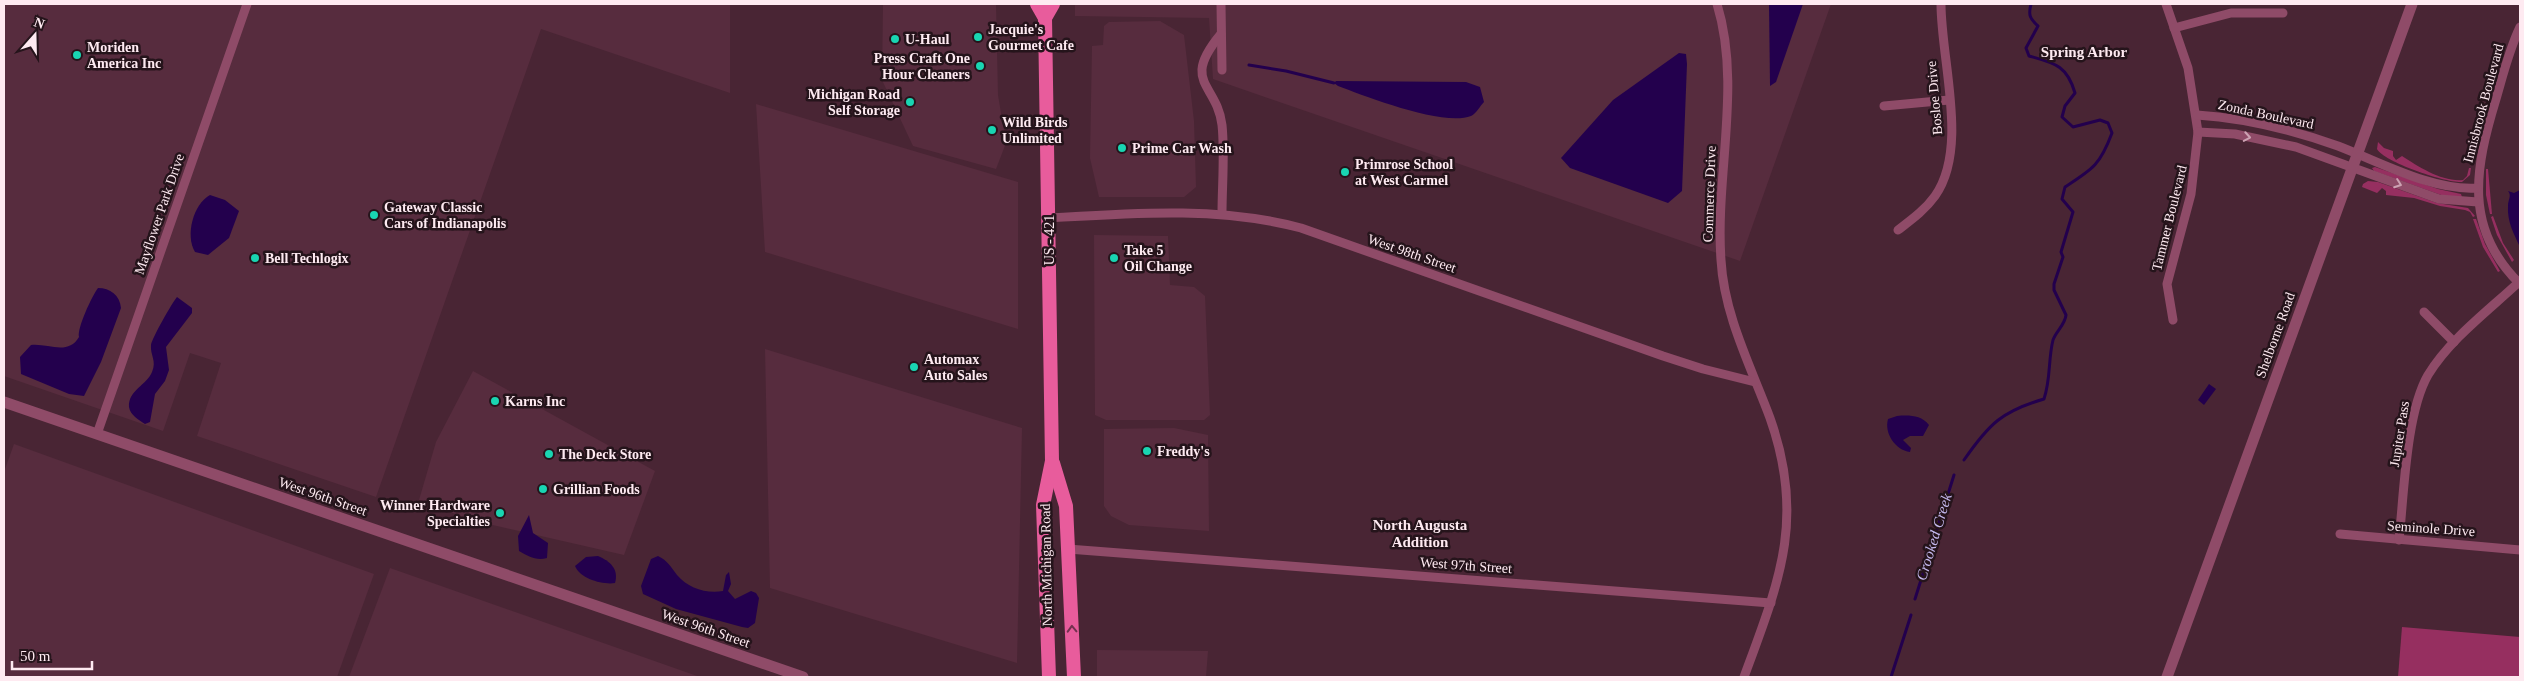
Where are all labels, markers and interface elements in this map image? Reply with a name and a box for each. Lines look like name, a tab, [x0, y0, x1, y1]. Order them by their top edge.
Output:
north arrow	[10, 10, 60, 60]
text: N	[32, 14, 47, 32]
place label: Jacquie's Gourmet Cafe	[988, 22, 1074, 53]
marker: Jacquie's Gourmet Cafe	[972, 31, 984, 43]
place label: U-Haul	[905, 32, 949, 47]
marker: U-Haul	[889, 33, 901, 45]
place label: Moriden America Inc	[87, 40, 161, 71]
street label: Innisbrook Boulevard	[2460, 42, 2507, 164]
district label: Spring Arbor	[2041, 44, 2127, 60]
marker: Moriden America Inc	[71, 49, 83, 61]
place label: Press Craft One Hour Cleaners	[874, 51, 971, 82]
marker: Press Craft One Hour Cleaners	[974, 60, 986, 72]
street label: Bosloe Drive	[1924, 60, 1945, 136]
place label: Michigan Road Self Storage	[808, 87, 900, 118]
marker: Michigan Road Self Storage	[904, 96, 916, 108]
street label: Zonda Boulevard	[2217, 97, 2315, 132]
place label: Wild Birds Unlimited	[1002, 115, 1068, 146]
marker: Wild Birds Unlimited	[986, 124, 998, 136]
one-way arrow	[2242, 131, 2251, 141]
place label: Prime Car Wash	[1132, 141, 1232, 156]
marker: Prime Car Wash	[1116, 142, 1128, 154]
street label: Commerce Drive	[1700, 145, 1719, 243]
street label: Mayflower Park Drive	[132, 152, 187, 277]
place label: Primrose School at West Carmel	[1355, 157, 1453, 188]
street label: Tammer Boulevard	[2149, 164, 2190, 272]
marker: Primrose School at West Carmel	[1339, 166, 1351, 178]
one-way arrow	[2393, 178, 2402, 188]
place label: Gateway Classic Cars of Indianapolis	[384, 200, 507, 231]
marker: Gateway Classic Cars of Indianapolis	[368, 209, 380, 221]
street label: US - 421	[1042, 215, 1057, 265]
street label: West 98th Street	[1366, 231, 1458, 276]
place label: Take 5 Oil Change	[1124, 243, 1192, 274]
place label: Bell Techlogix	[265, 251, 349, 266]
marker: Bell Techlogix	[249, 252, 261, 264]
marker: Take 5 Oil Change	[1108, 252, 1120, 264]
street label: Shelborne Road	[2253, 290, 2298, 380]
place label: Automax Auto Sales	[924, 352, 988, 383]
marker: Automax Auto Sales	[908, 361, 920, 373]
place label: Karns Inc	[505, 394, 565, 409]
marker: Karns Inc	[489, 395, 501, 407]
street label: Jupiter Pass	[2387, 400, 2412, 468]
place label: Freddy's	[1157, 444, 1210, 459]
marker: Freddy's	[1141, 445, 1153, 457]
place label: The Deck Store	[559, 447, 651, 462]
marker: The Deck Store	[543, 448, 555, 460]
street label: West 96th Street	[277, 474, 369, 519]
place label: Grillian Foods	[553, 482, 640, 497]
marker: Grillian Foods	[537, 483, 549, 495]
water label: Crooked Creek	[1913, 491, 1955, 582]
place label: Winner Hardware Specialties	[380, 498, 491, 529]
street label: North Michigan Road	[1038, 503, 1055, 627]
marker: Winner Hardware Specialties	[494, 507, 506, 519]
district label: North Augusta Addition	[1373, 517, 1468, 550]
street label: Seminole Drive	[2386, 518, 2476, 539]
street label: West 97th Street	[1419, 555, 1513, 576]
street label: West 96th Street	[660, 606, 752, 651]
one-way arrow	[1067, 624, 1078, 632]
scale bar	[12, 638, 92, 670]
text: 50 m	[20, 648, 51, 664]

